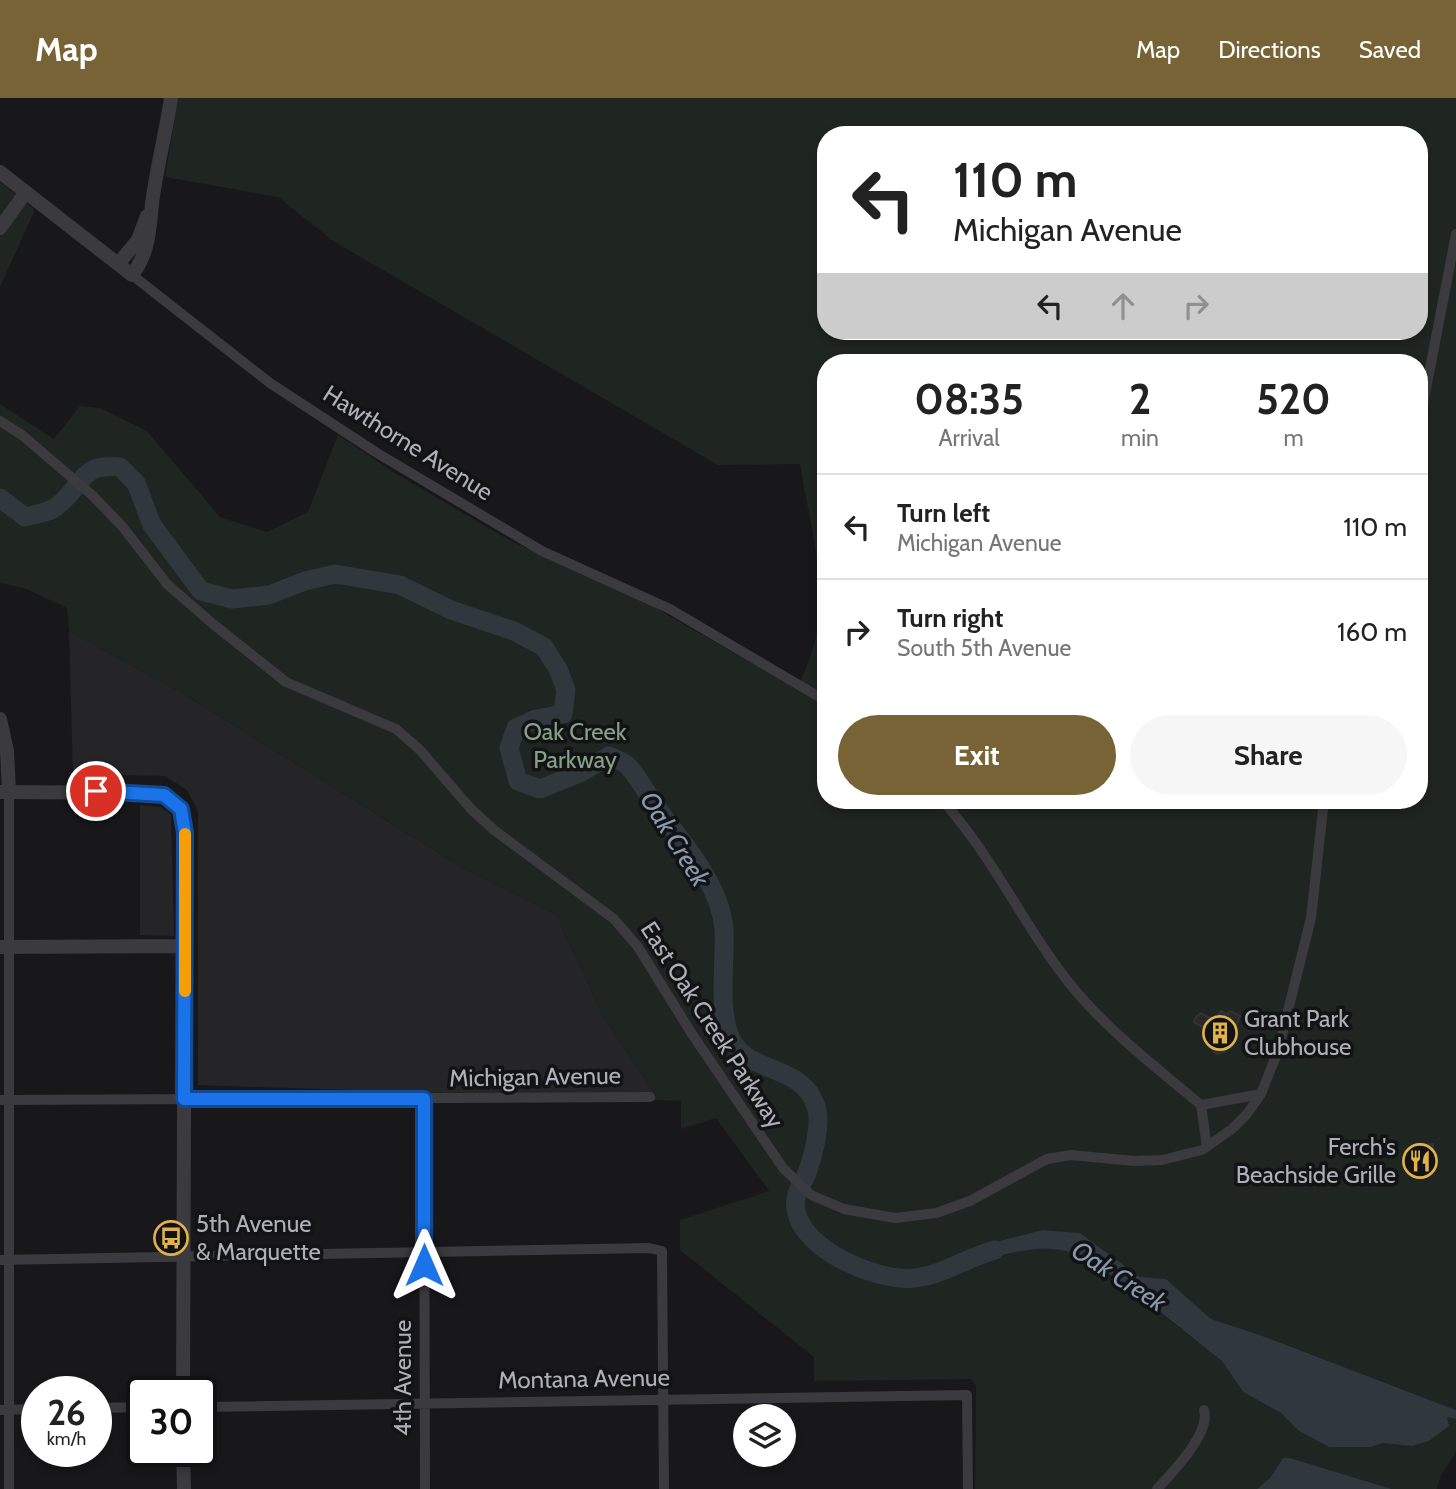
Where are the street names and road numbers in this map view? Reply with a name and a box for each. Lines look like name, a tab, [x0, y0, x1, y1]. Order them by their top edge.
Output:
street label: Hawthorne Avenue	[318, 379, 498, 506]
street label: East Oak Creek Parkway	[635, 916, 790, 1133]
street label: Michigan Avenue	[449, 1061, 621, 1092]
street label: 4th Avenue	[388, 1320, 417, 1436]
street label: Montana Avenue	[498, 1363, 670, 1394]

